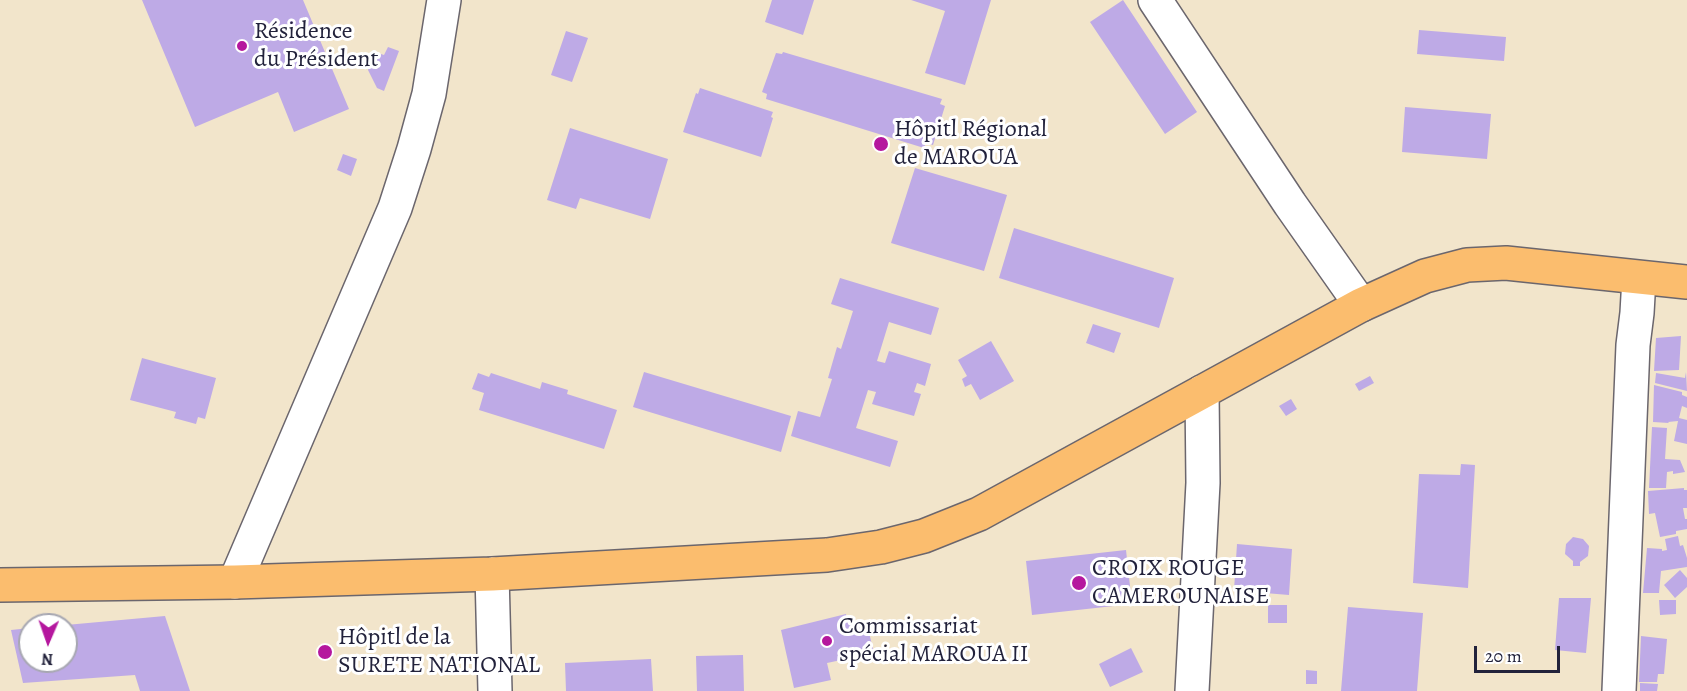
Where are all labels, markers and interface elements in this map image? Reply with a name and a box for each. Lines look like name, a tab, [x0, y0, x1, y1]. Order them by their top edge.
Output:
place label: Résidence du Président	[254, 18, 378, 74]
marker: Résidence du Président	[235, 39, 249, 53]
place label: Hôpitl Régional de MAROUA	[894, 116, 1047, 172]
marker: Hôpitl Régional de MAROUA	[872, 135, 890, 153]
place label: CROIX ROUGE CAMEROUNAISE	[1092, 555, 1270, 611]
marker: CROIX ROUGE CAMEROUNAISE	[1070, 574, 1088, 592]
north arrow	[18, 613, 78, 673]
place label: Commissariat spécial MAROUA II	[839, 613, 1028, 669]
place label: Hôpitl de la SURETE NATIONAL	[338, 624, 540, 680]
marker: Commissariat spécial MAROUA II	[820, 634, 834, 648]
scale bar	[1477, 634, 1562, 672]
marker: Hôpitl de la SURETE NATIONAL	[316, 643, 334, 661]
text: 20 m	[1485, 644, 1522, 668]
text: N	[41, 648, 54, 670]

